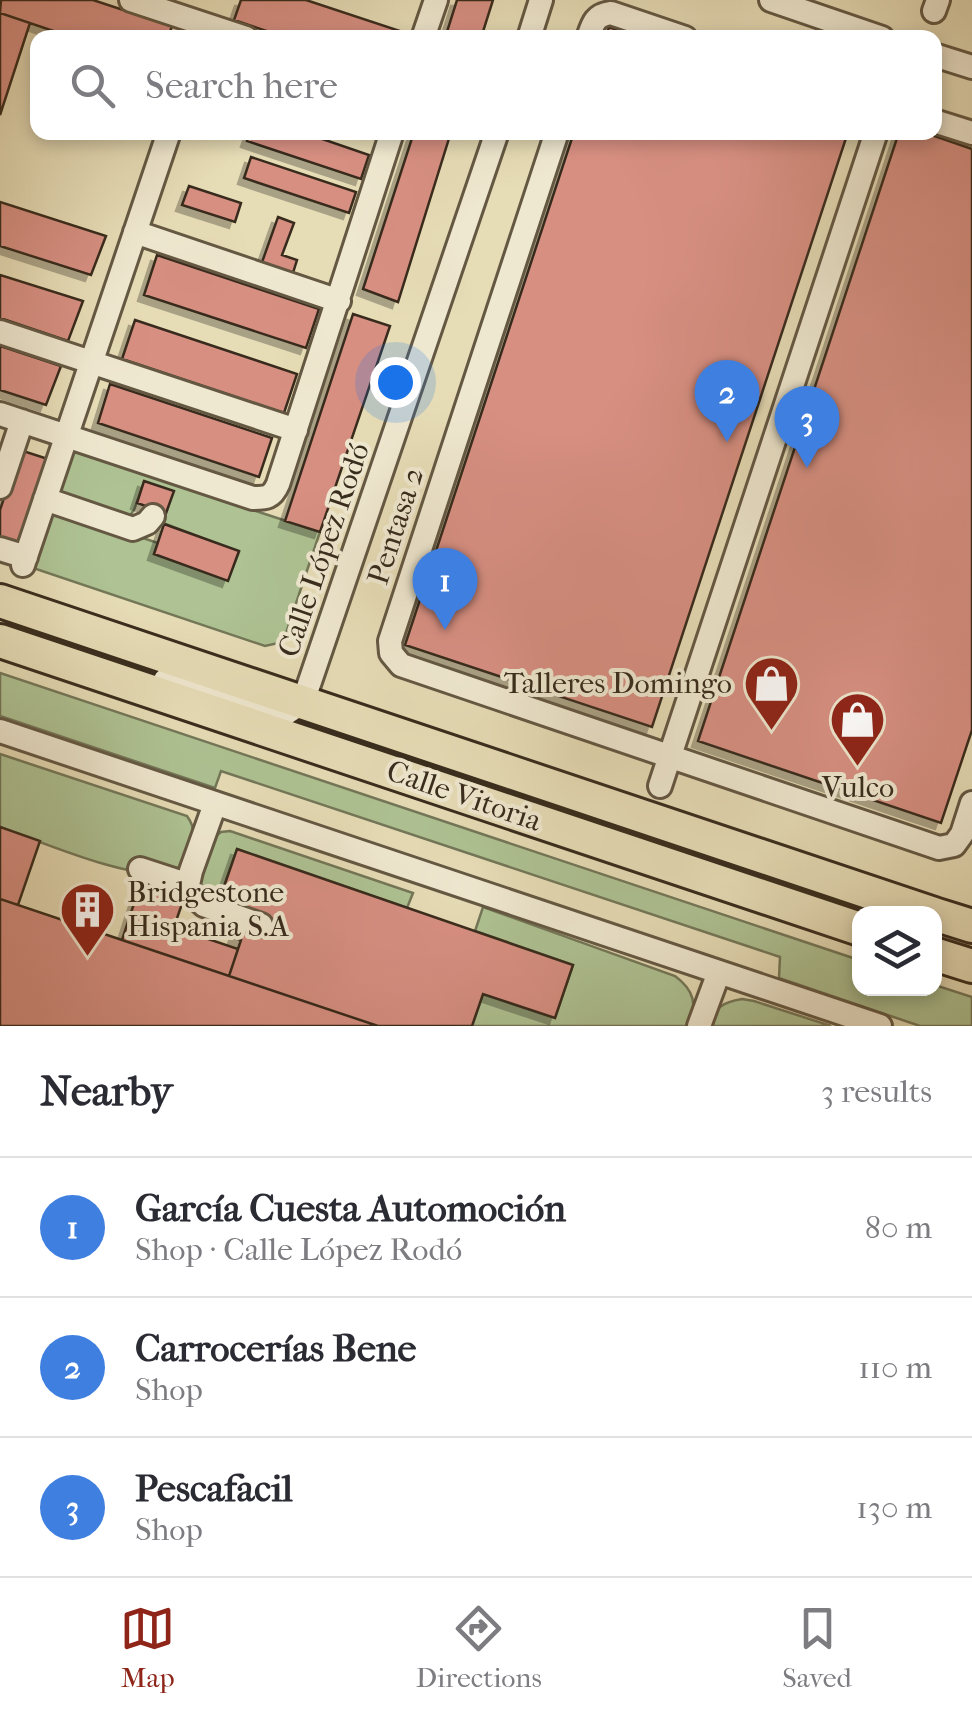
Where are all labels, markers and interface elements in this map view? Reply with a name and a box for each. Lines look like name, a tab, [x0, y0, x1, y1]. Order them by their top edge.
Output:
search box	[30, 30, 942, 140]
icon: search	[65, 58, 120, 113]
text: Search here	[145, 63, 338, 108]
your location	[370, 357, 421, 408]
pin: 2	[694, 360, 760, 442]
pin: 3	[774, 386, 840, 468]
street label: Calle López Rodó	[271, 438, 377, 662]
street label: Pentasa 2	[361, 463, 431, 589]
pin: 1	[412, 548, 478, 630]
shop icon: Talleres Domingo	[741, 653, 801, 732]
place label: Talleres Domingo	[504, 666, 732, 701]
shop icon: Vulco	[828, 689, 888, 768]
street label: Calle Vitoria	[382, 753, 547, 839]
place label: Vulco	[821, 770, 894, 805]
place label: Bridgestone Hispania S.A	[127, 875, 289, 944]
building icon: Bridgestone Hispania S.A	[58, 879, 118, 958]
map controls	[852, 906, 942, 996]
button: layers	[852, 906, 942, 996]
text: Nearby	[40, 1067, 172, 1116]
text: 3 results	[821, 1073, 932, 1110]
text: García Cuesta Automoción	[135, 1186, 566, 1231]
text: 1	[67, 1209, 78, 1246]
text: 80 m	[865, 1209, 932, 1246]
text: Shop · Calle López Rodó	[135, 1231, 462, 1268]
text: Carrocerías Bene	[135, 1326, 416, 1371]
text: 2	[64, 1349, 81, 1386]
text: 110 m	[858, 1349, 932, 1386]
text: Shop	[135, 1371, 203, 1408]
text: Pescafacil	[135, 1466, 293, 1511]
text: 3	[66, 1489, 79, 1526]
text: 130 m	[856, 1489, 932, 1526]
text: Shop	[135, 1511, 203, 1548]
tab: Map	[120, 1601, 175, 1694]
tab: Directions	[416, 1601, 542, 1694]
tab: Saved	[782, 1601, 852, 1694]

